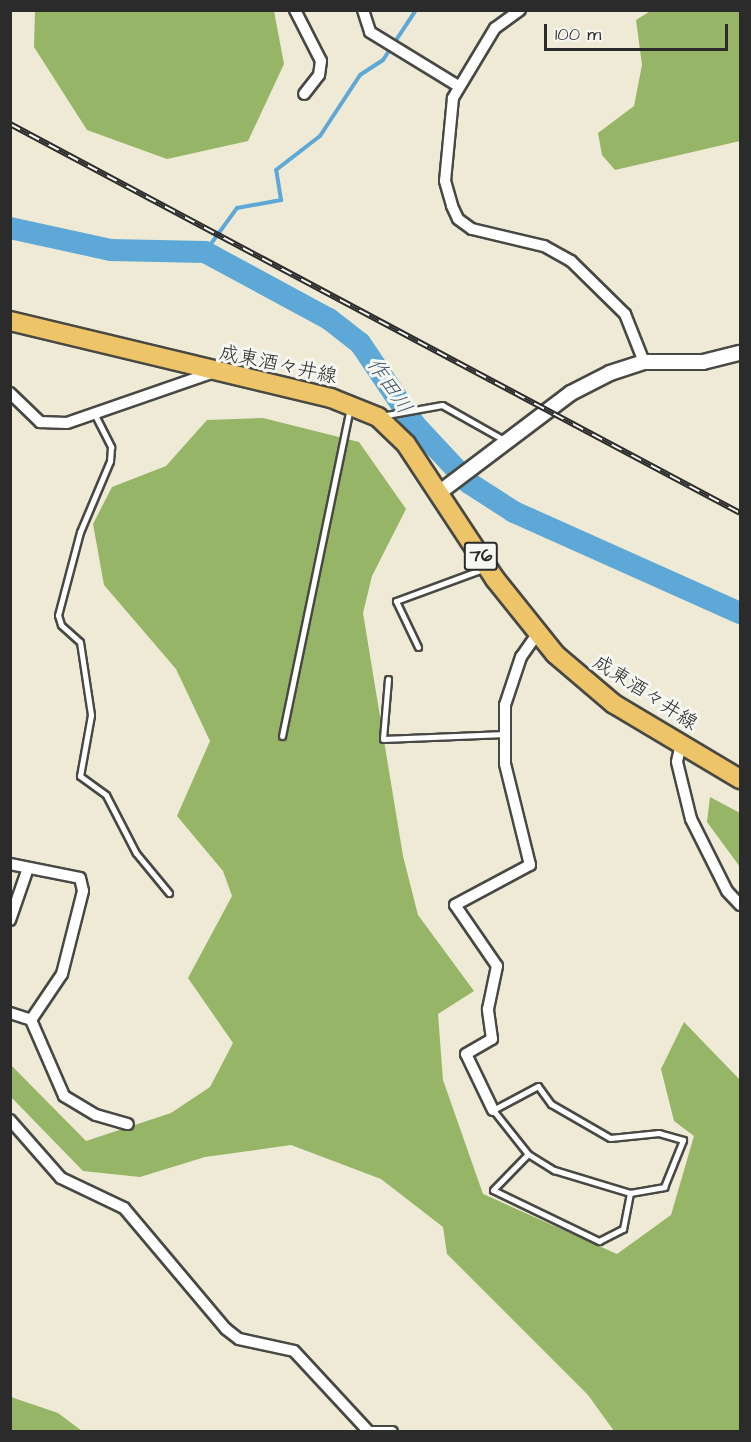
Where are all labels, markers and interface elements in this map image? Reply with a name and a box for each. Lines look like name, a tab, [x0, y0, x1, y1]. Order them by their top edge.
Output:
scale bar	[547, 12, 732, 50]
text: 100 m	[555, 22, 601, 47]
street label: 成東酒々井線	[217, 341, 339, 389]
water label: 作田川	[361, 353, 417, 419]
road number: 76	[463, 541, 499, 571]
street label: 成東酒々井線	[588, 650, 702, 736]

